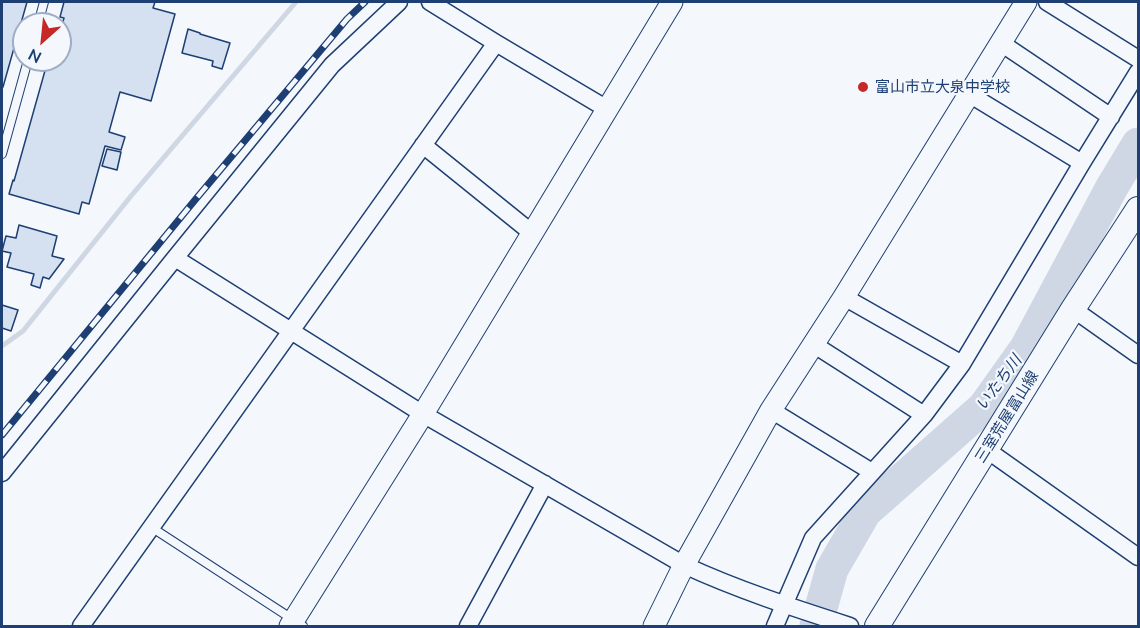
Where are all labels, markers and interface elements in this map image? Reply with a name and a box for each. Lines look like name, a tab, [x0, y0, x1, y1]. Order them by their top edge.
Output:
north arrow	[12, 12, 72, 72]
text: N	[25, 45, 45, 68]
place label: 富山市立大泉中学校	[875, 78, 1010, 96]
marker: 富山市立大泉中学校	[856, 80, 870, 94]
water label: いたち川	[972, 352, 1026, 414]
street label: 三室荒屋富山線	[972, 368, 1042, 466]

